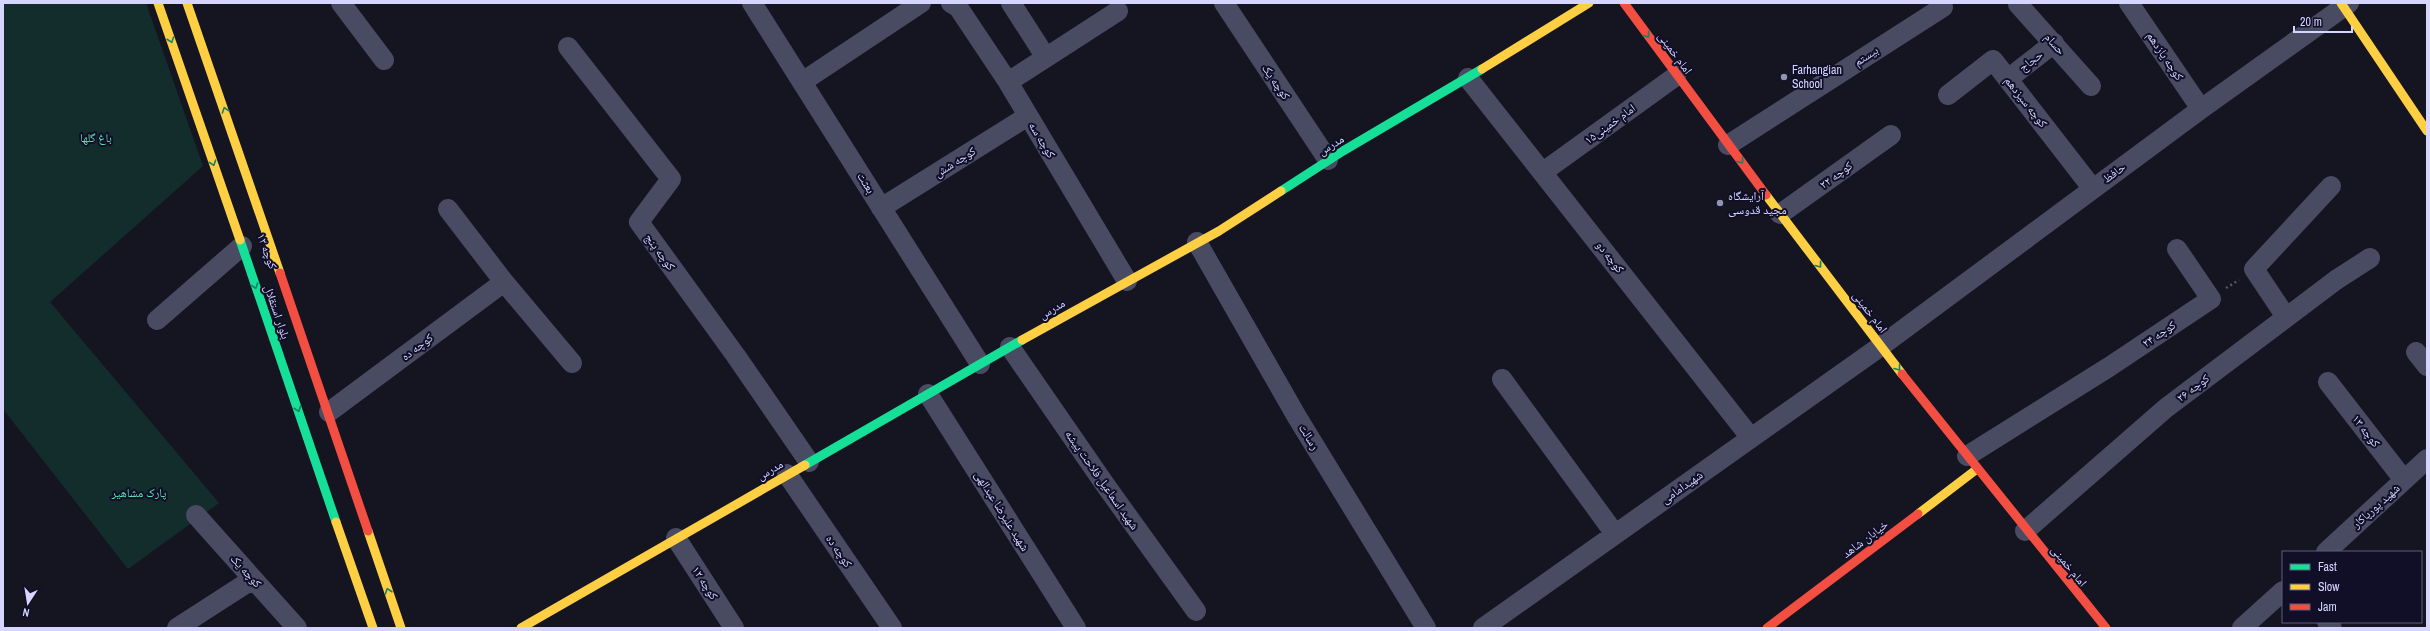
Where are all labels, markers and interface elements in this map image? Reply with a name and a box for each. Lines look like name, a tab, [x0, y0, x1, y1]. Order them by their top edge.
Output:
scale bar	[2294, 8, 2352, 34]
text: 20 m	[2300, 14, 2322, 30]
street label: کوچه یازدهم	[2143, 28, 2187, 84]
street label: امام خمینی	[1654, 29, 1696, 77]
one-way arrow	[1642, 30, 1649, 37]
street label: حسام	[2041, 30, 2069, 59]
one-way arrow	[166, 36, 174, 43]
street label: بیستم	[1851, 42, 1881, 70]
street label: حجاج	[2016, 46, 2047, 75]
street label: کوچه یک	[1258, 61, 1294, 103]
place label: Farhangian School	[1792, 62, 1842, 92]
marker: Farhangian School	[1779, 72, 1789, 82]
street label: کوچه سیزدهم	[2001, 73, 2051, 131]
street label: امام خمینی۱۵	[1581, 100, 1639, 148]
one-way arrow	[221, 107, 230, 114]
street label: کوچه سه	[1025, 119, 1059, 161]
park label: باغ گلها	[80, 130, 112, 146]
street label: مدرس	[1315, 131, 1347, 159]
street label: کوچه شش	[931, 143, 979, 181]
one-way arrow	[1736, 157, 1743, 164]
street label: کوچه ۲۲	[1816, 158, 1856, 192]
one-way arrow	[208, 159, 217, 166]
street label: حافظ	[2099, 159, 2129, 187]
street label: بعثت	[853, 169, 879, 197]
place label: آرایشگاه مجید قدوسی	[1728, 188, 1787, 218]
marker: آرایشگاه مجید قدوسی	[1715, 198, 1725, 208]
street label: کوچه پنج	[641, 230, 679, 274]
street label: کوچه ۱۲	[253, 231, 281, 271]
street label: کوچه دو	[1592, 238, 1628, 277]
one-way arrow	[1814, 261, 1821, 268]
one-way arrow	[251, 282, 259, 289]
street label: بلوار استقلال	[260, 283, 294, 341]
street label: امام خمینی	[1849, 288, 1891, 336]
street label: مدرس	[1036, 295, 1068, 323]
street label: کوچه ۲۴	[2139, 317, 2179, 351]
street label: کوچه ده	[398, 330, 436, 364]
one-way arrow	[1894, 364, 1901, 371]
street label: کوچه ۲۶	[2173, 370, 2213, 406]
one-way arrow	[293, 405, 302, 412]
street label: کوچه ۱۳	[2348, 411, 2384, 451]
street label: رسالت	[1295, 421, 1323, 453]
street label: شهید اسماعیل فلاحت پیشه	[1061, 427, 1143, 533]
street label: مدرس	[754, 456, 786, 484]
street label: شهیدامامی	[1658, 467, 1706, 507]
street label: شهید علیرضا عبدالهی	[971, 468, 1033, 554]
street label: شهید پورپاکار	[2348, 480, 2403, 532]
park label: پارک مشاهیر	[111, 485, 167, 501]
street label: خیابان شاهد	[1839, 516, 1892, 562]
street label: کوچه ده	[822, 531, 856, 571]
street label: امام خمینی	[2047, 542, 2091, 590]
street label: کوچه یک	[227, 551, 265, 591]
legend	[2282, 551, 2422, 623]
text: Fast	[2318, 559, 2337, 575]
street label: کوچه ۱۲	[688, 563, 722, 603]
text: Slow	[2318, 579, 2340, 595]
north arrow	[8, 583, 48, 623]
one-way arrow	[385, 588, 393, 595]
text: Jam	[2318, 599, 2337, 615]
text: N	[21, 605, 31, 620]

